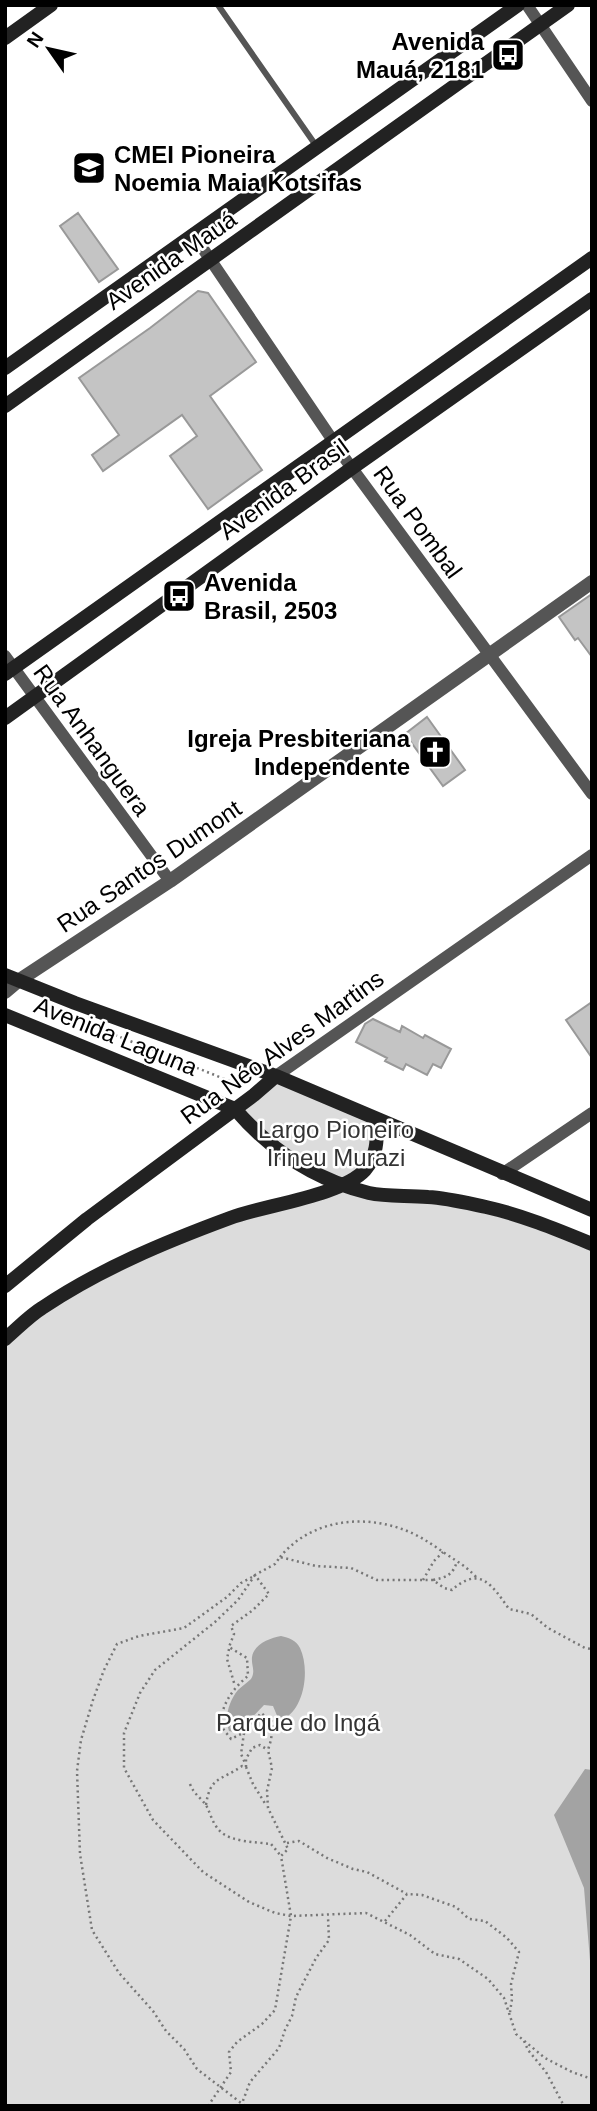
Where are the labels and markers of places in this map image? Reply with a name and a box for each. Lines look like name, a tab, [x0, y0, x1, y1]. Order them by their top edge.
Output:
place label: Avenida Mauá, 2181	[356, 28, 485, 83]
bus stop icon: Avenida Mauá, 2181	[489, 36, 527, 74]
place label: CMEI Pioneira Noemia Maia Kotsifas	[114, 141, 362, 196]
school or university icon: CMEI Pioneira Noemia Maia Kotsifas	[70, 149, 108, 187]
place label: Avenida Brasil, 2503	[204, 569, 337, 624]
bus stop icon: Avenida Brasil, 2503	[160, 577, 198, 615]
place label: Igreja Presbiteriana Independente	[187, 725, 411, 780]
church icon: Igreja Presbiteriana Independente	[416, 733, 454, 771]

